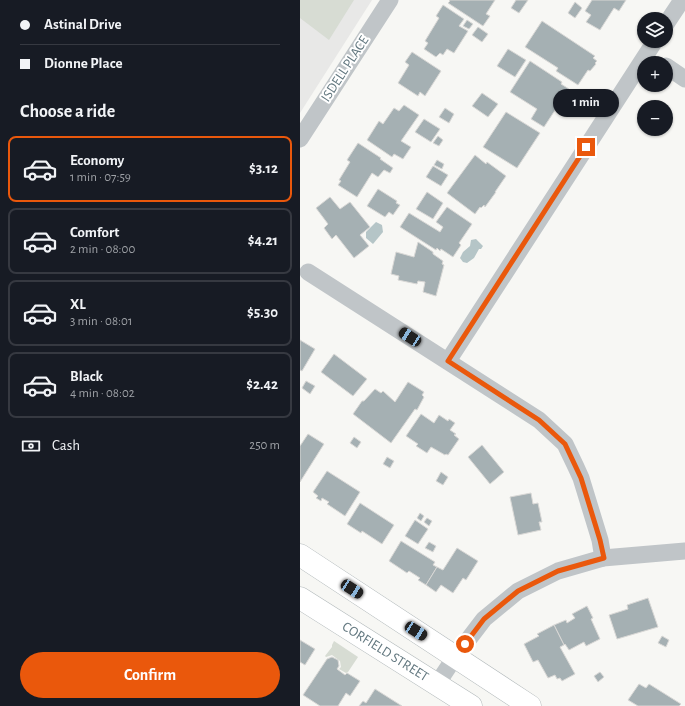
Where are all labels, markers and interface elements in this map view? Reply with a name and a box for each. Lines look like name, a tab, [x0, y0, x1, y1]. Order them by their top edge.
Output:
map controls	[637, 12, 673, 136]
button: layers	[637, 12, 673, 48]
text: Astinal Drive	[44, 17, 122, 32]
street label: ISDELL PLACE	[319, 33, 371, 104]
text: Dionne Place	[44, 56, 123, 71]
button: +	[637, 56, 673, 92]
callout: 1 min	[553, 89, 619, 117]
text: 1 min	[572, 96, 600, 109]
button: −	[637, 100, 673, 136]
text: Choose a ride	[20, 103, 115, 121]
route end	[577, 138, 595, 156]
icon: car	[22, 151, 58, 187]
text: Economy	[70, 153, 124, 168]
text: $3.12	[249, 161, 278, 176]
text: 1 min · 07:59	[70, 171, 131, 184]
icon: car	[22, 223, 58, 259]
text: Comfort	[70, 225, 119, 240]
text: $4.21	[248, 233, 278, 248]
text: 2 min · 08:00	[70, 243, 135, 256]
icon: car	[22, 295, 58, 331]
text: XL	[70, 297, 86, 312]
text: $5.30	[247, 305, 278, 320]
text: 3 min · 08:01	[70, 315, 132, 328]
car	[397, 325, 423, 349]
icon: car	[22, 367, 58, 403]
text: Black	[70, 369, 103, 384]
text: $2.42	[246, 377, 278, 392]
text: 4 min · 08:02	[70, 387, 135, 400]
icon: cash	[20, 435, 42, 457]
text: Cash	[52, 438, 80, 453]
text: 250 m	[249, 439, 280, 452]
car	[339, 577, 365, 601]
car	[403, 619, 429, 643]
street label: CORFIELD STREET	[340, 620, 431, 684]
route start	[456, 635, 474, 653]
button: Confirm	[20, 652, 280, 698]

